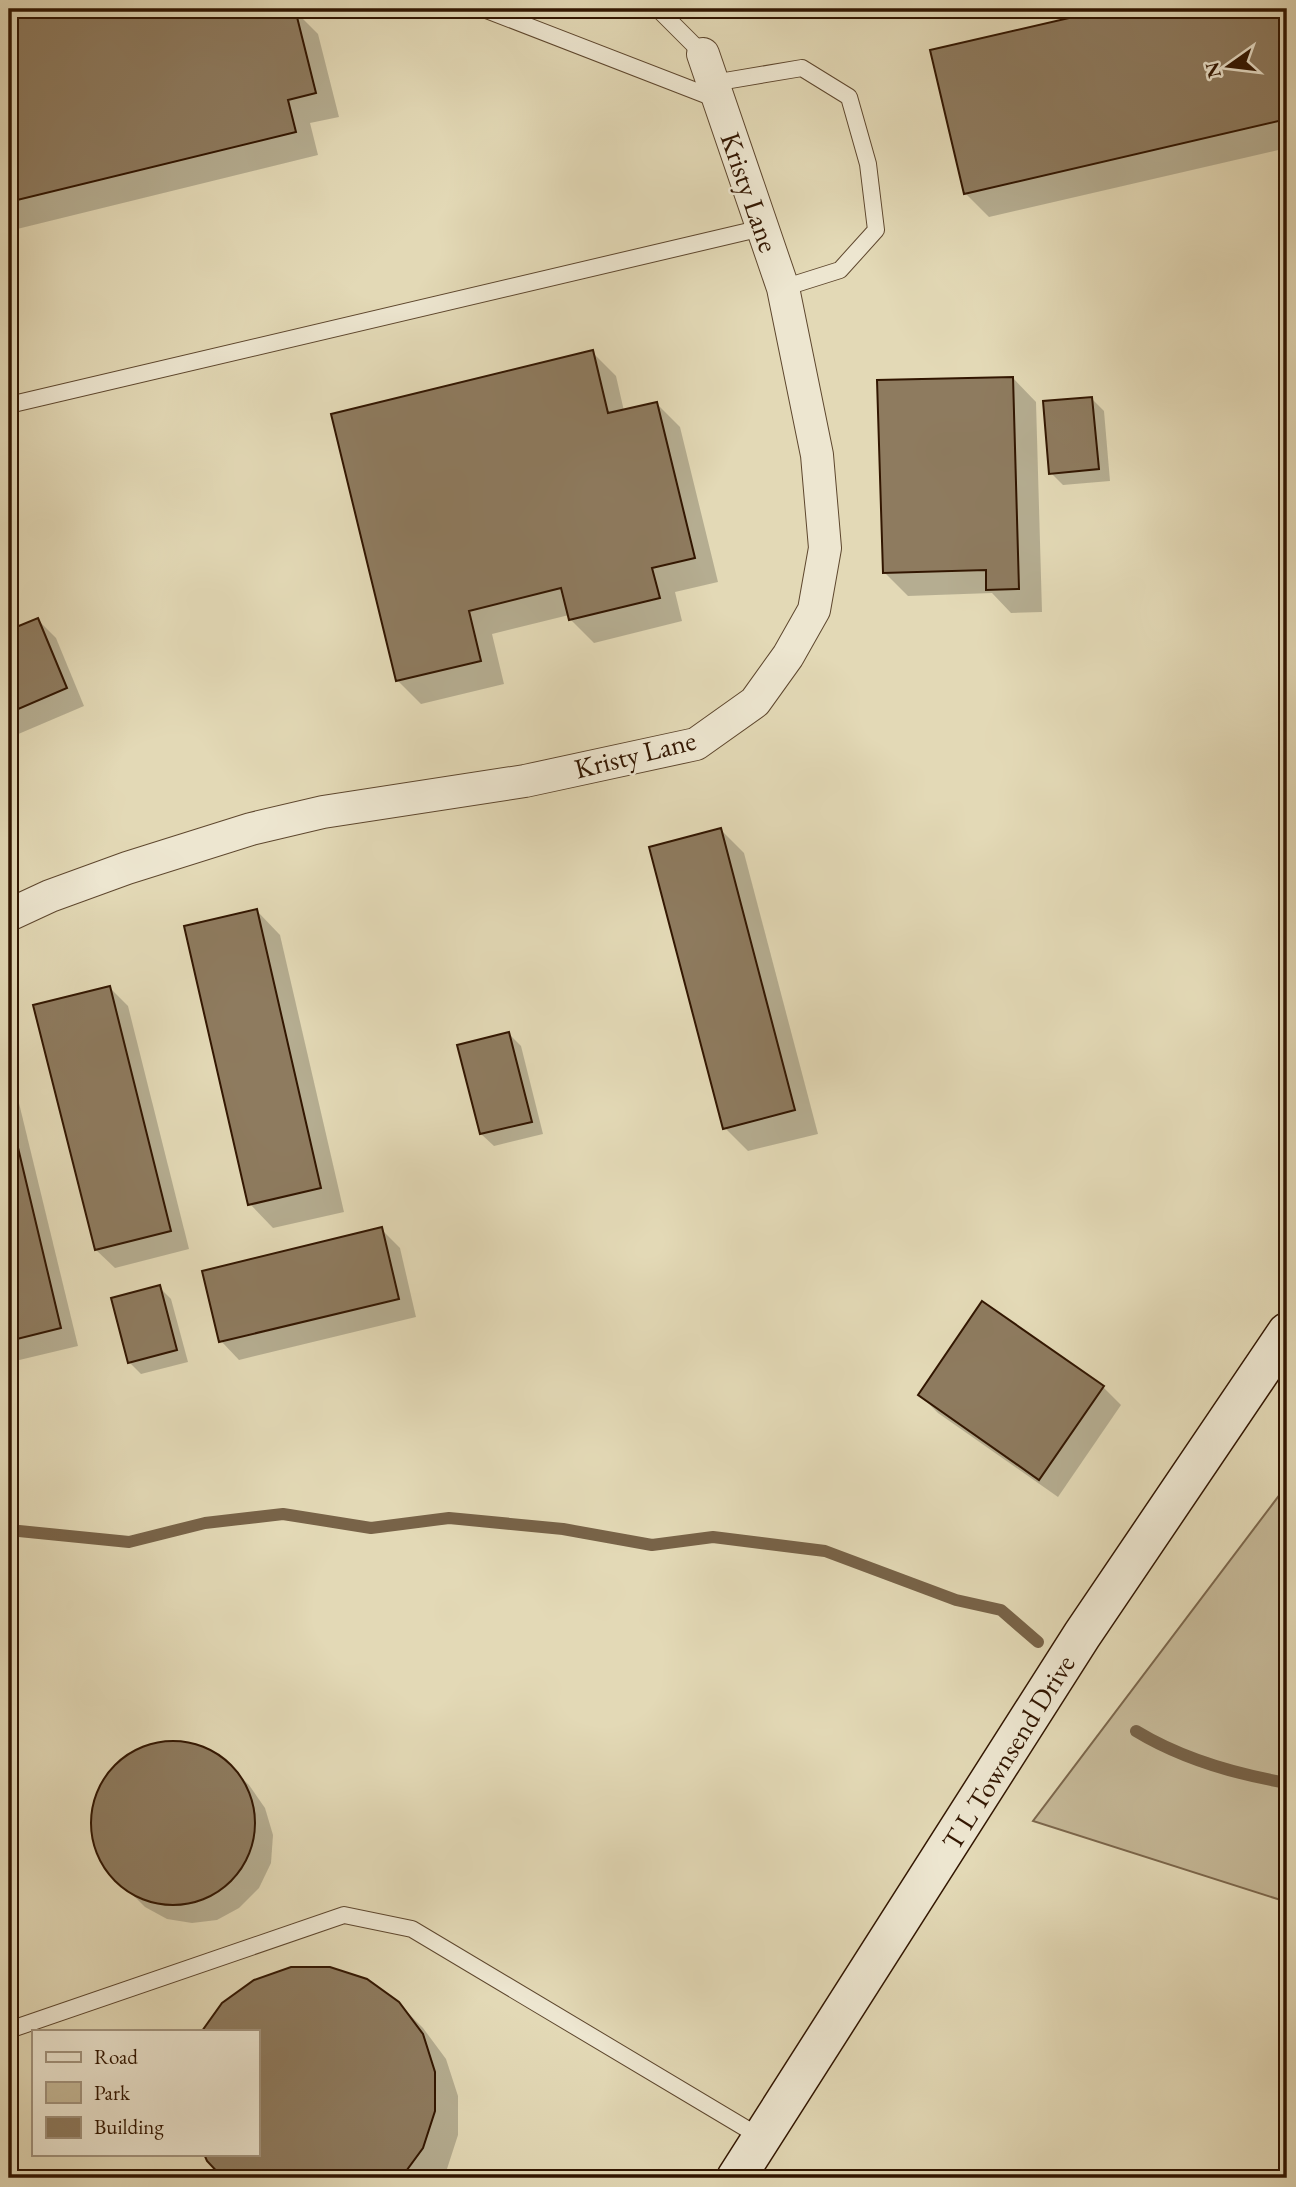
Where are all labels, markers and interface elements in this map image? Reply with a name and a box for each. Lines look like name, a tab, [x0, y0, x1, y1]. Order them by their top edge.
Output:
north arrow	[1194, 32, 1264, 102]
text: N	[1199, 59, 1227, 80]
street label: Kristy Lane	[713, 127, 787, 257]
street label: Kristy Lane	[570, 721, 700, 786]
street label: T L Townsend Drive	[933, 1647, 1083, 1856]
legend	[32, 2030, 259, 2156]
text: Road	[94, 2043, 138, 2070]
text: Park	[94, 2079, 131, 2106]
text: Building	[94, 2113, 164, 2140]

